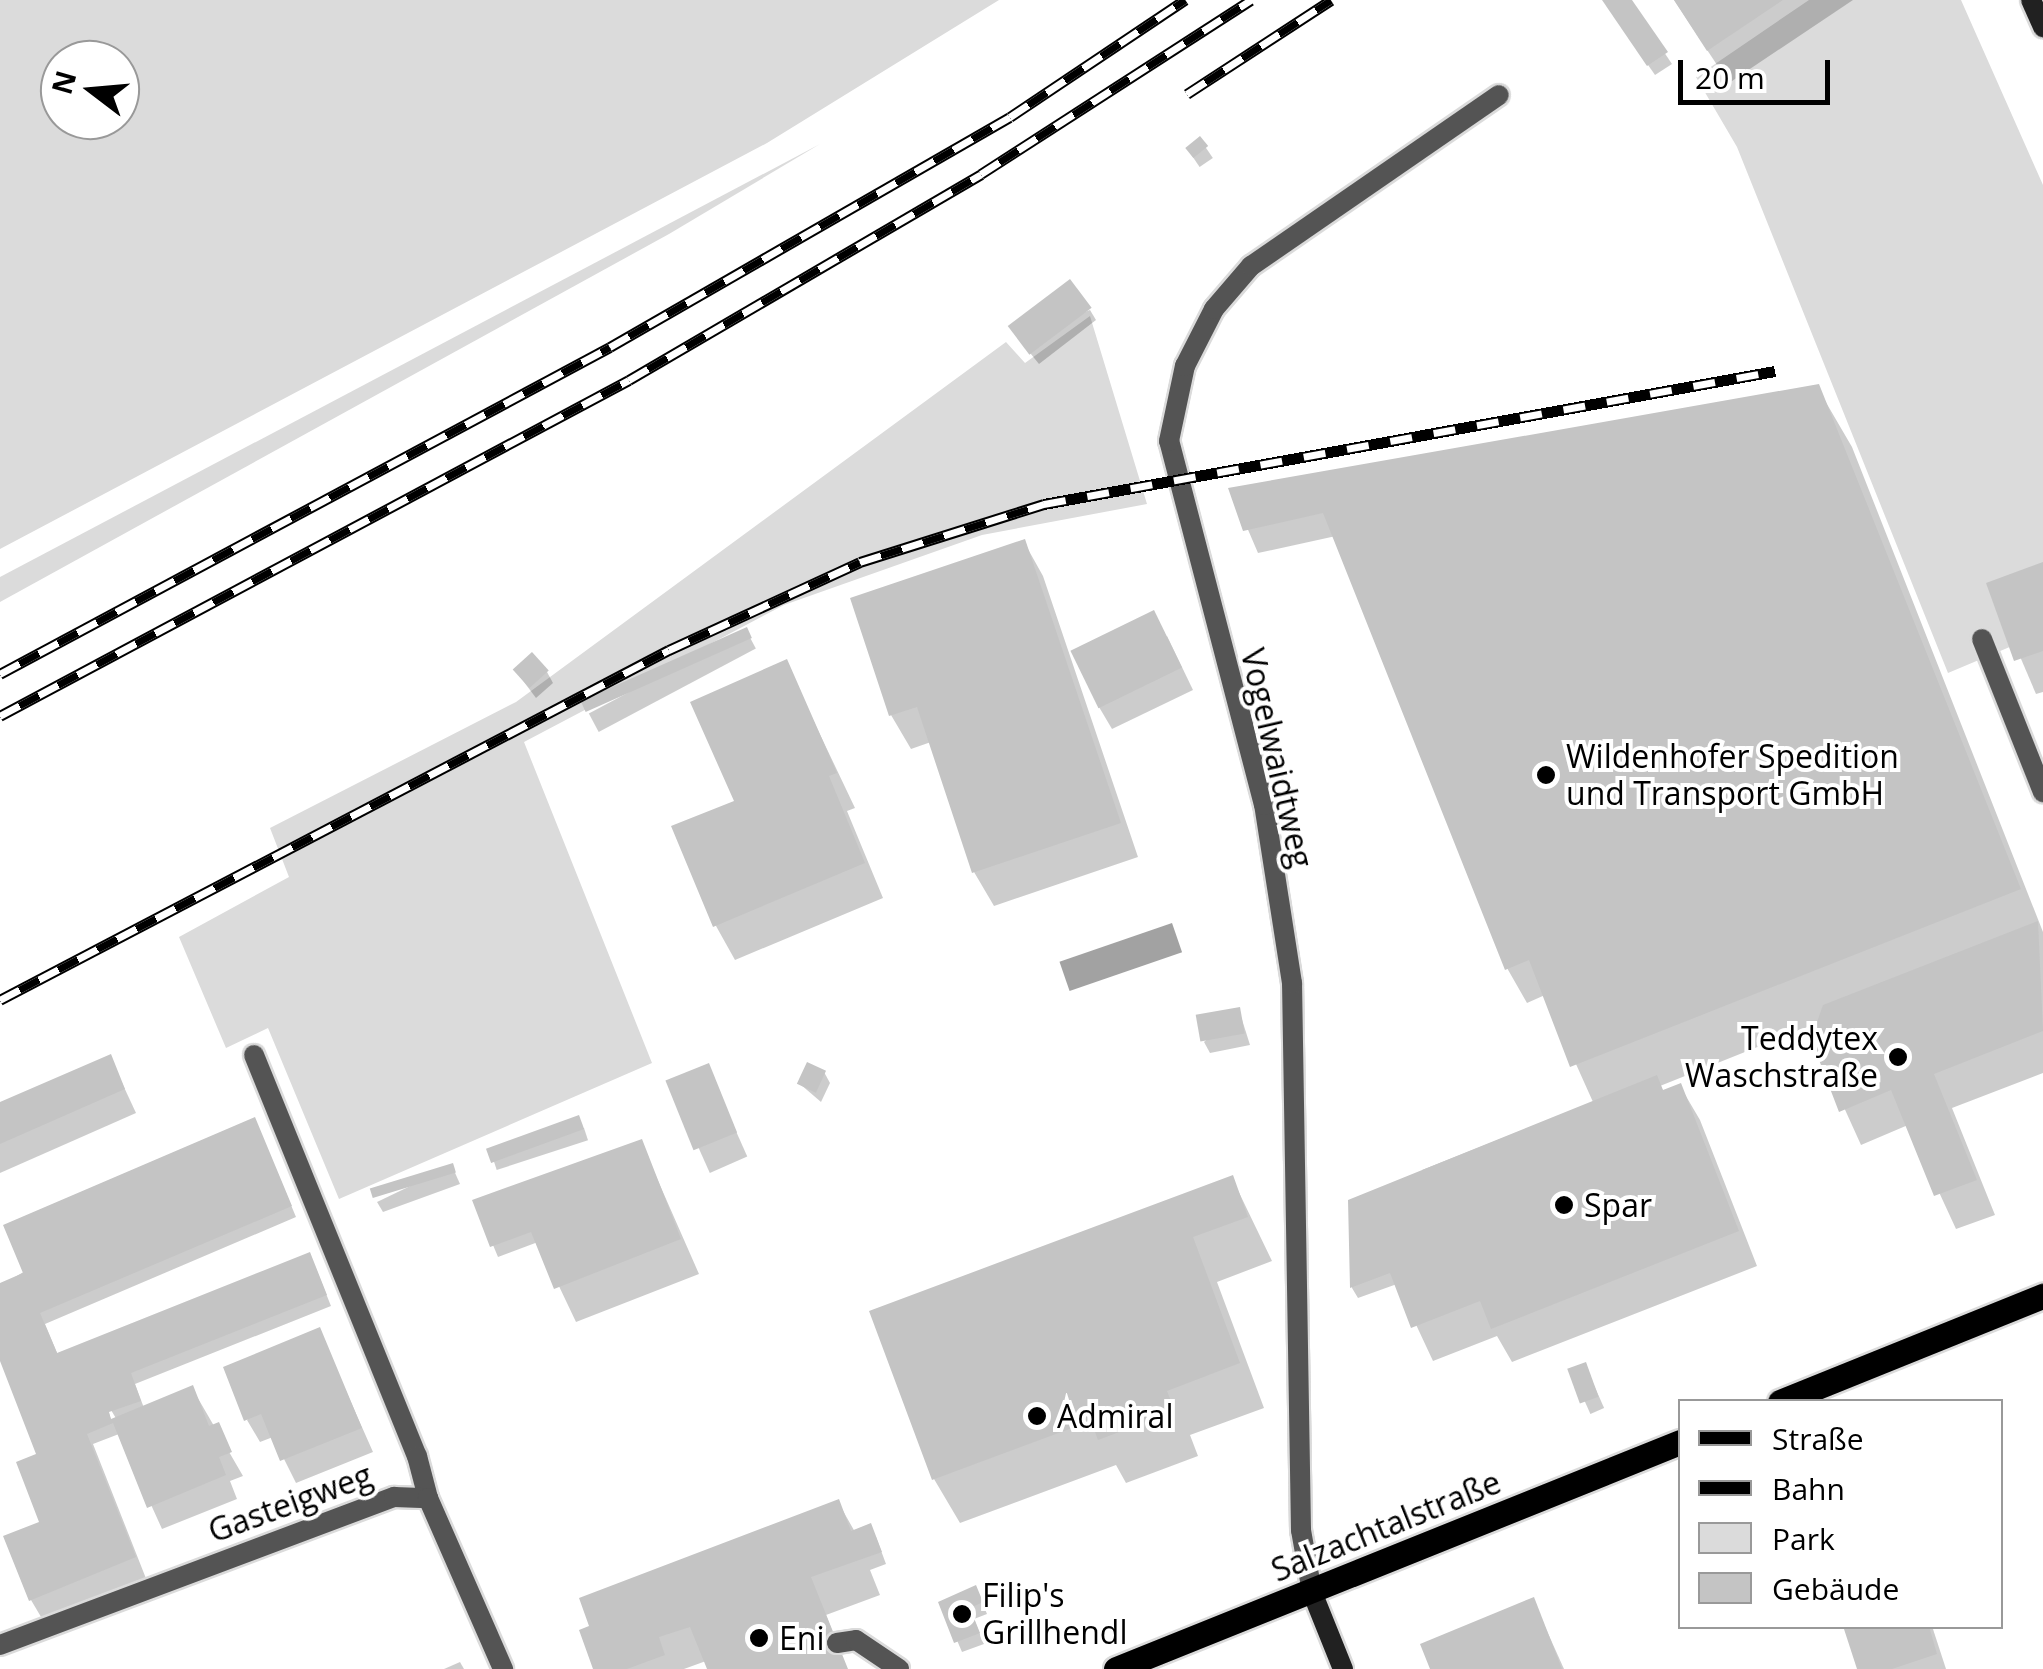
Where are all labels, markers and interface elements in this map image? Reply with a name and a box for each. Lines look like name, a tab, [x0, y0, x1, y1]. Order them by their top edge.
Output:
north arrow	[40, 40, 140, 140]
scale bar	[1683, 40, 1836, 102]
text: 20 m	[1695, 57, 1765, 98]
text: N	[42, 66, 84, 98]
street label: Vogelwaidtweg	[1233, 645, 1321, 871]
place label: Wildenhofer Spedition und Transport GmbH	[1566, 738, 1899, 813]
marker: Wildenhofer Spedition und Transport GmbH	[1535, 764, 1557, 786]
place label: Teddytex Waschstraße	[1685, 1020, 1878, 1095]
marker: Teddytex Waschstraße	[1887, 1046, 1909, 1068]
place label: Spar	[1584, 1186, 1652, 1224]
marker: Spar	[1553, 1194, 1575, 1216]
place label: Admiral	[1057, 1397, 1173, 1435]
legend	[1678, 1399, 2003, 1629]
marker: Admiral	[1026, 1405, 1048, 1427]
text: Straße	[1772, 1418, 1864, 1459]
street label: Gasteigweg	[203, 1456, 377, 1550]
street label: Salzachtalstraße	[1266, 1463, 1506, 1589]
text: Bahn	[1772, 1468, 1845, 1509]
text: Park	[1772, 1518, 1835, 1559]
text: Gebäude	[1772, 1568, 1899, 1609]
place label: Filip's Grillhendl	[982, 1577, 1127, 1652]
marker: Filip's Grillhendl	[951, 1603, 973, 1625]
place label: Eni	[779, 1619, 824, 1657]
marker: Eni	[748, 1627, 770, 1649]

